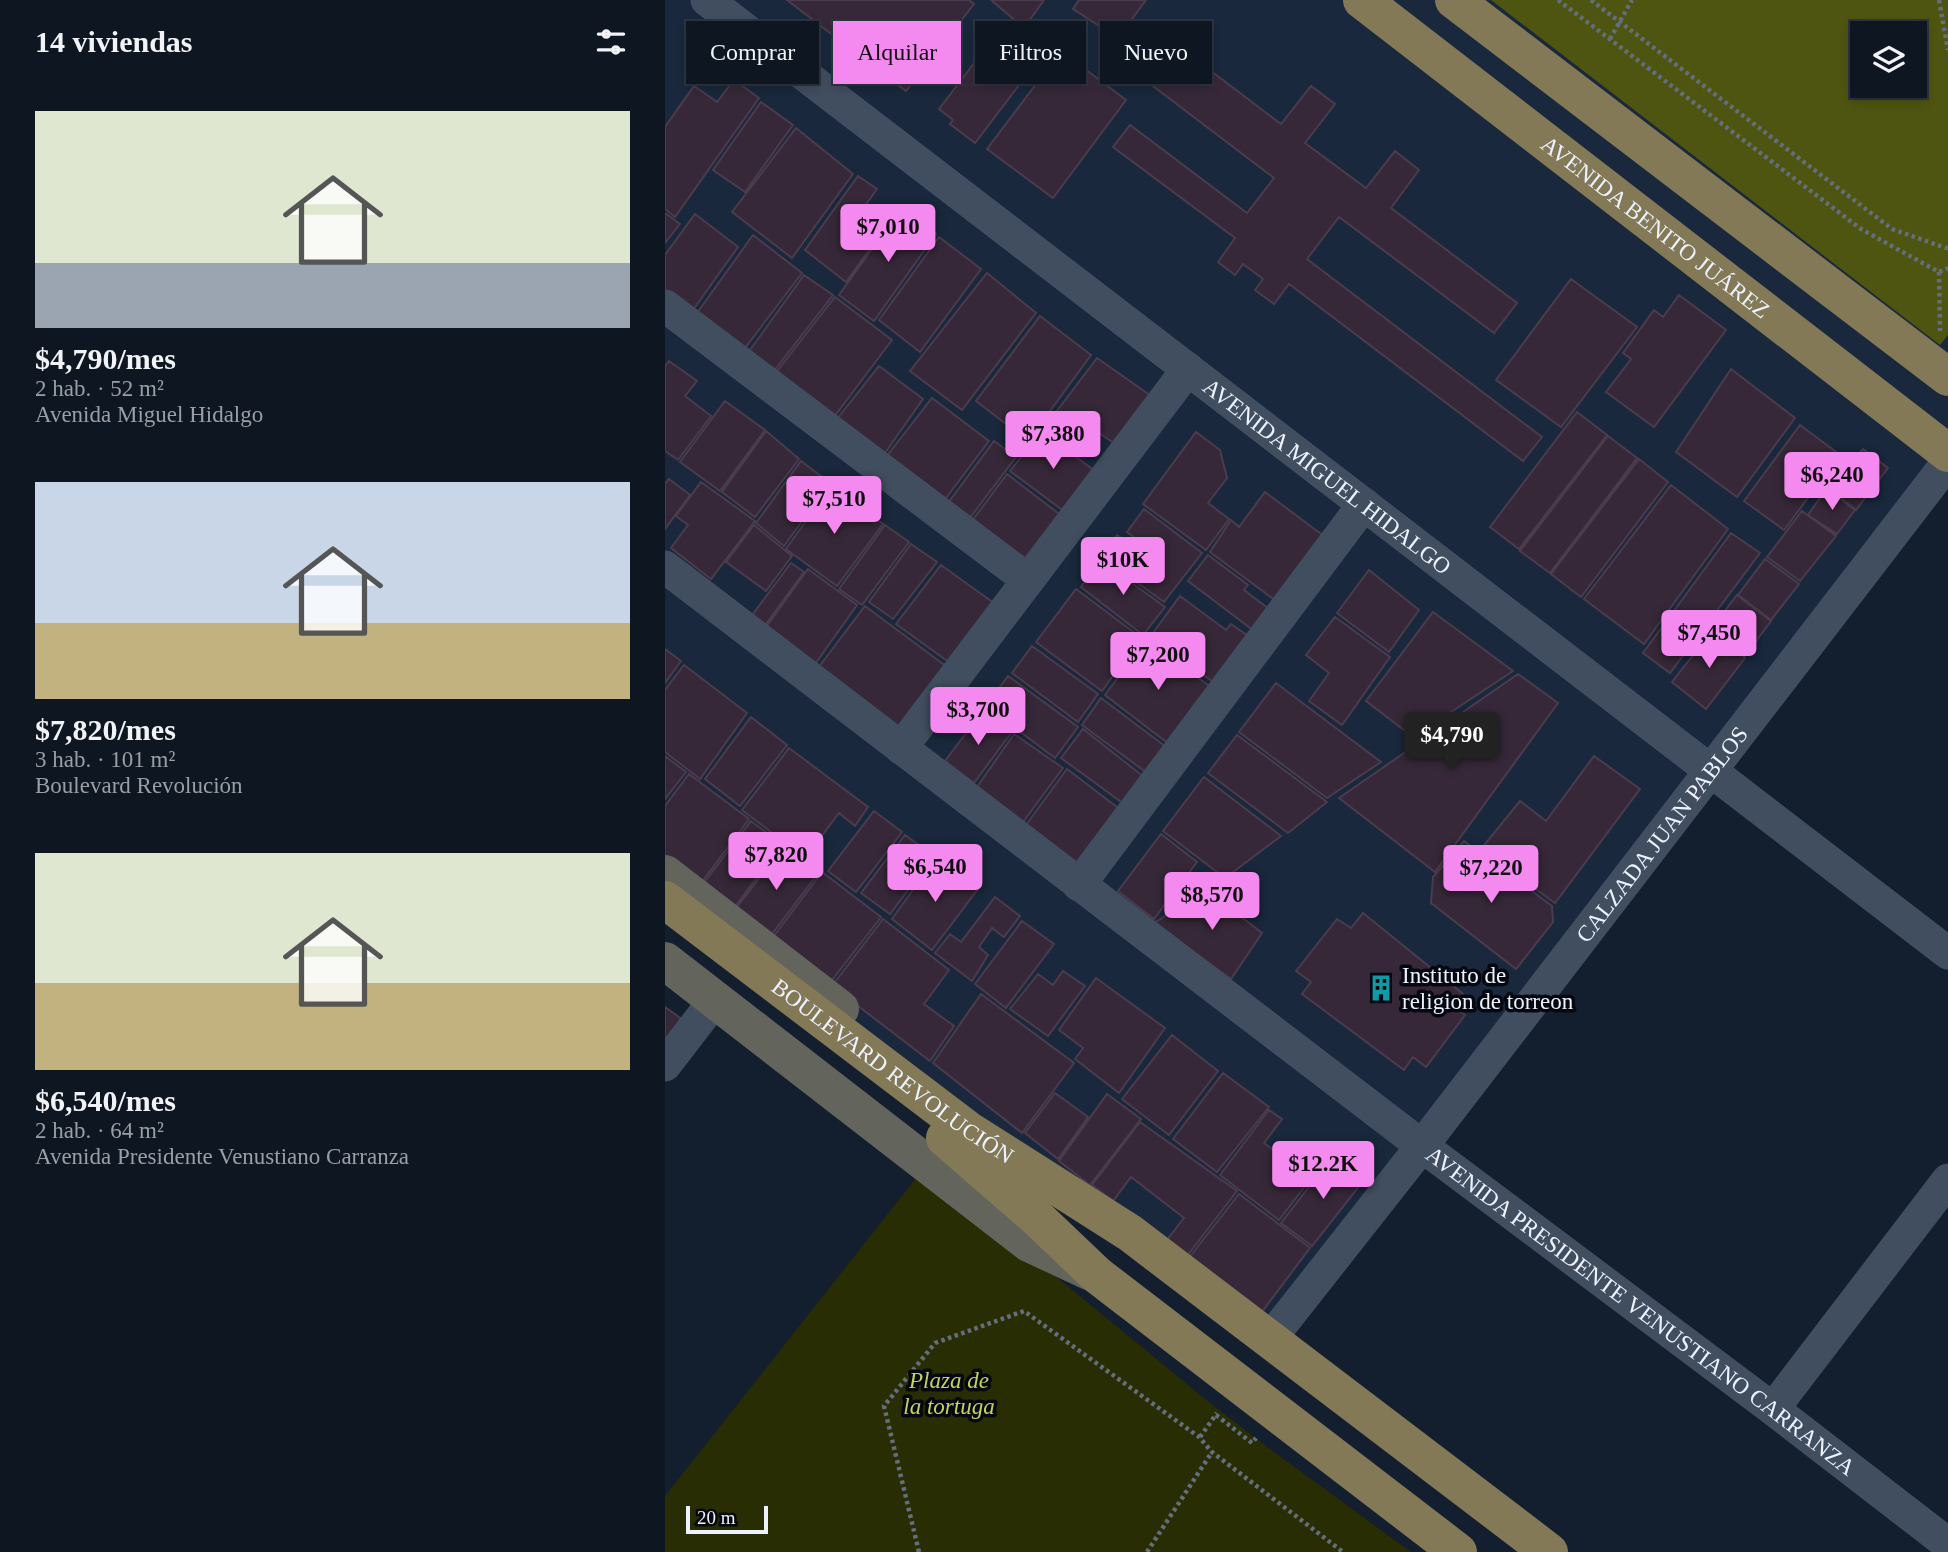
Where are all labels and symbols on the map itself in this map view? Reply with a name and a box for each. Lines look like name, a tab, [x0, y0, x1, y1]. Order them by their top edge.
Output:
street label: AVENIDA BENITO JUÁREZ	[1536, 131, 1775, 323]
pin: $7,010	[831, 204, 945, 264]
street label: AVENIDA MIGUEL HIDALGO	[1198, 373, 1456, 579]
pin: $7,380	[996, 412, 1110, 471]
pin: $6,240	[1775, 452, 1889, 512]
pin: $7,510	[777, 476, 891, 536]
pin: $10K	[1082, 538, 1164, 597]
pin: $7,450	[1652, 610, 1766, 670]
pin: $7,200	[1101, 632, 1215, 692]
pin: $3,700	[921, 688, 1035, 747]
pin: $4,790	[1395, 712, 1509, 772]
street label: CALZADA JUAN PABLOS	[1571, 721, 1753, 947]
pin: $7,820	[719, 832, 833, 892]
pin: $6,540	[878, 844, 992, 904]
pin: $7,220	[1434, 846, 1548, 905]
pin: $8,570	[1155, 872, 1269, 932]
place label: Instituto de religion de torreon	[1402, 963, 1574, 1014]
street label: BOULEVARD REVOLUCIÓN	[767, 973, 1019, 1169]
building icon: Instituto de religion de torreon	[1366, 973, 1396, 1003]
street label: AVENIDA PRESIDENTE VENUSTIANO CARRANZA	[1421, 1141, 1861, 1481]
pin: $12.2K	[1266, 1142, 1380, 1201]
park label: Plaza de la tortuga	[903, 1368, 995, 1419]
scale bar	[686, 1503, 768, 1535]

